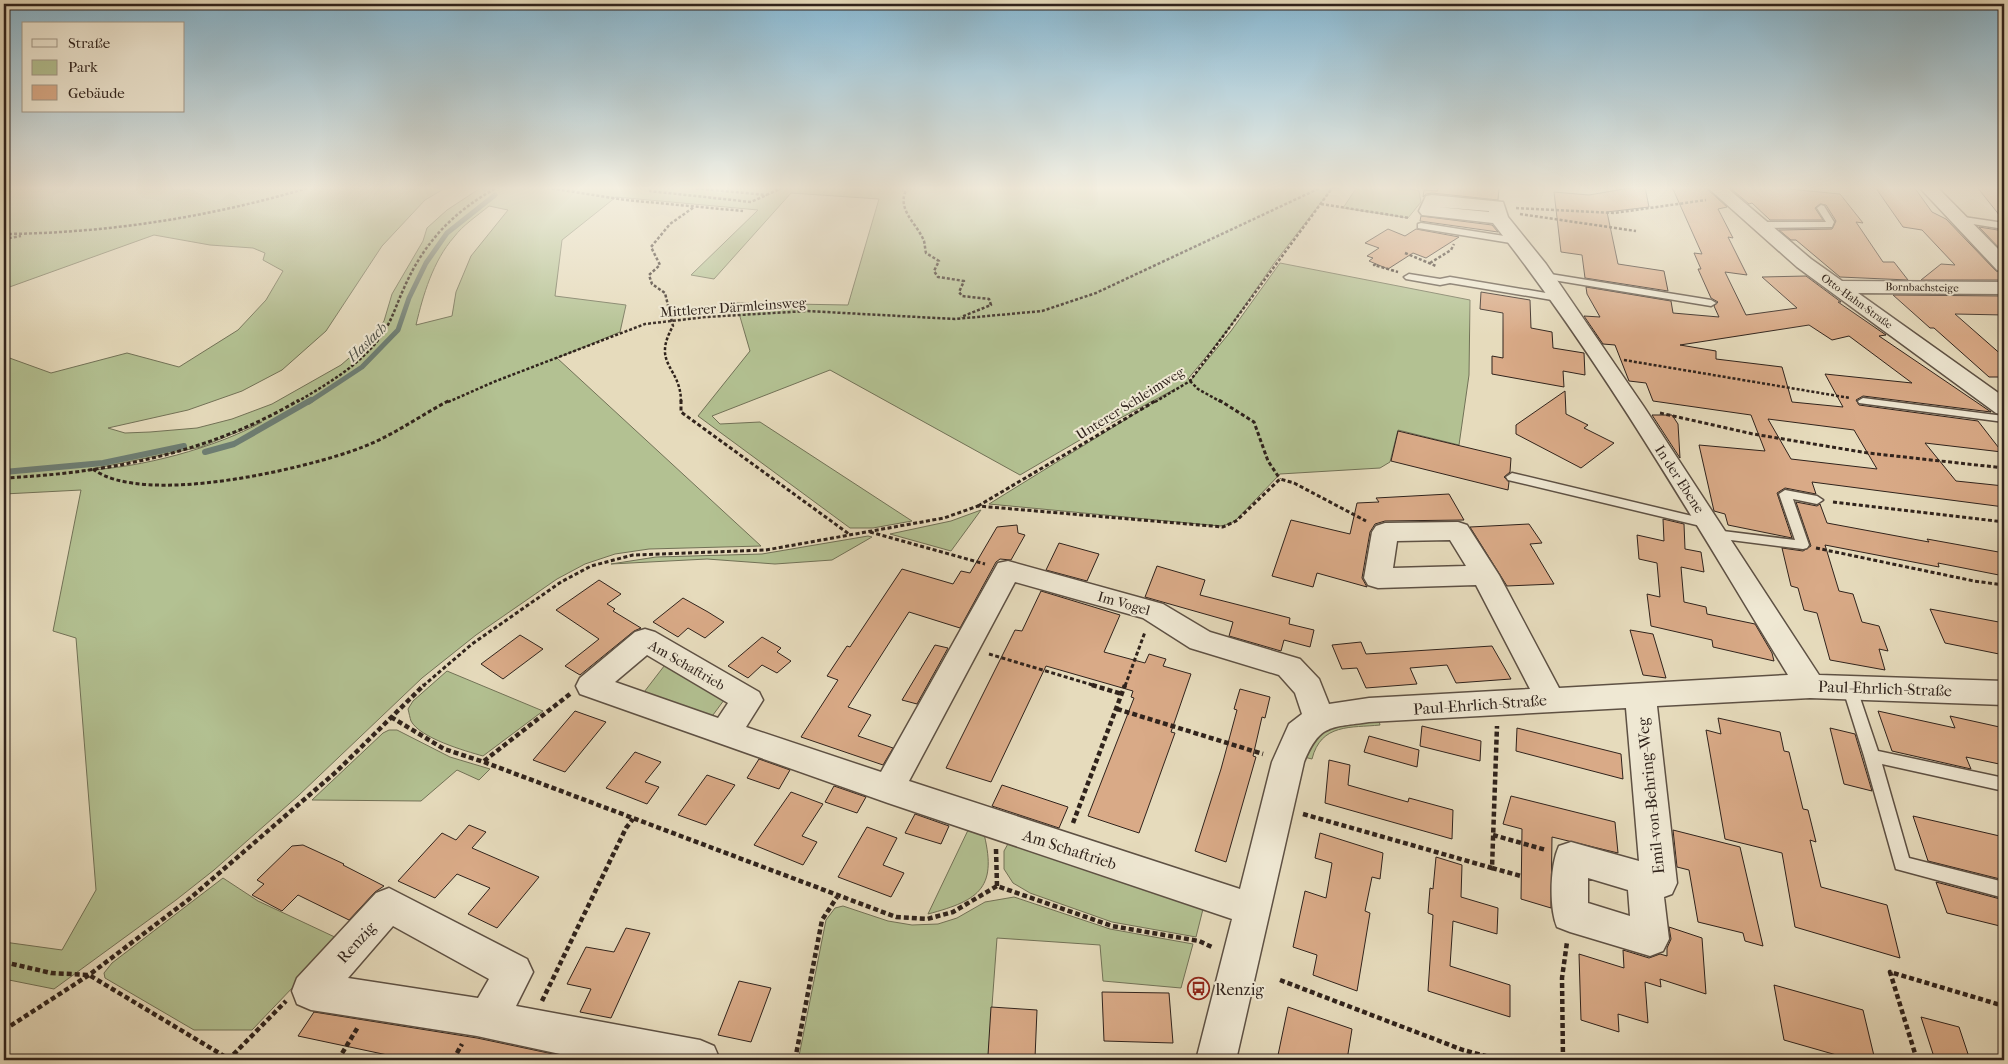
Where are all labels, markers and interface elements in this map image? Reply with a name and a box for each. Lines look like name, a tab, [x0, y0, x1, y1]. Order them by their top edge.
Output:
legend	[22, 22, 185, 112]
text: Straße	[68, 34, 111, 52]
text: Park	[68, 58, 98, 76]
text: Gebäude	[68, 84, 125, 102]
street label: Otto-Hahn-Straße	[1818, 271, 1895, 332]
street label: Bornbachsteige	[1885, 280, 1959, 295]
street label: Mittlerer Därmleinsweg	[659, 294, 807, 321]
water label: Haslach	[342, 318, 391, 366]
street label: Unterer Schleimweg	[1073, 363, 1188, 444]
street label: In der Ebene	[1651, 442, 1708, 517]
street label: Im Vogel	[1096, 588, 1152, 619]
street label: Am Schaftrieb	[645, 636, 728, 694]
street label: Paul-Ehrlich-Straße	[1818, 677, 1952, 700]
street label: Paul-Ehrlich-Straße	[1413, 690, 1548, 719]
street label: Emil-von-Behring-Weg	[1633, 716, 1668, 875]
street label: Am Schaftrieb	[1020, 825, 1119, 874]
street label: Renzig	[333, 917, 380, 967]
bus stop icon: Renzig	[1187, 977, 1211, 1001]
place label: Renzig	[1215, 980, 1264, 999]

